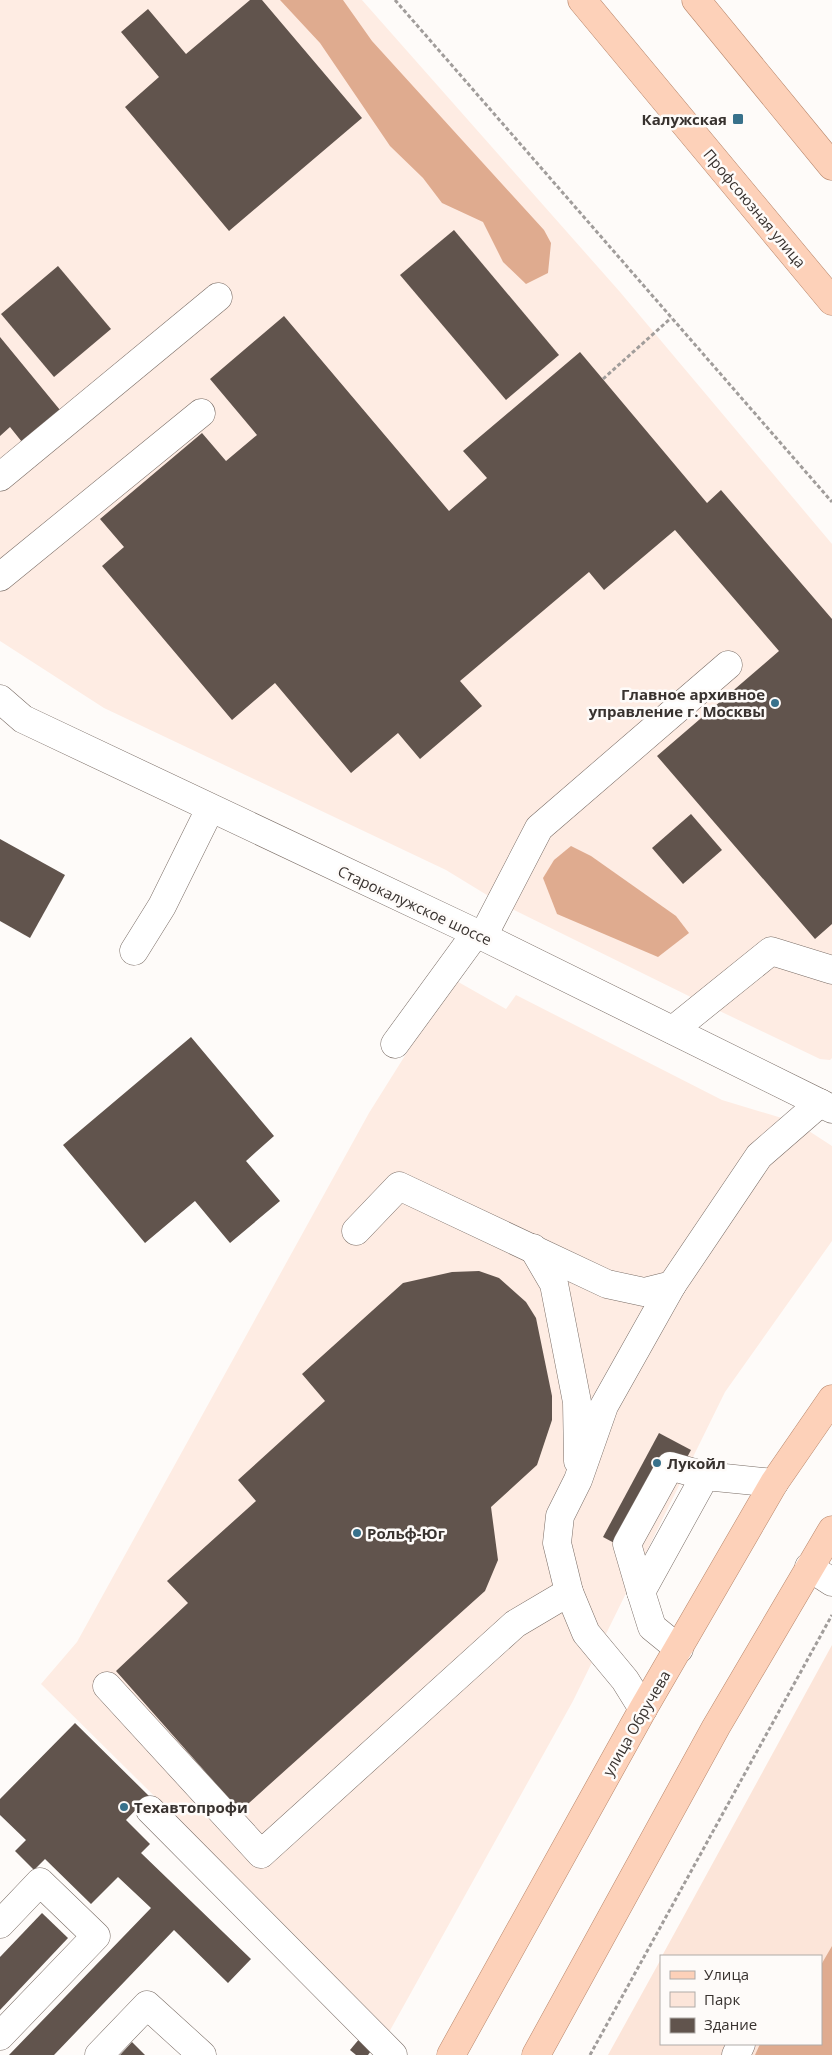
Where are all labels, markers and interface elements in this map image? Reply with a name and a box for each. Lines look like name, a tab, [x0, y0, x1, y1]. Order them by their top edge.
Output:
place label: Калужская	[642, 109, 727, 129]
marker: Калужская	[731, 112, 745, 126]
street label: Профсоюзная улица	[699, 144, 811, 272]
place label: Главное архивное управление г. Москвы	[589, 684, 765, 721]
marker: Главное архивное управление г. Москвы	[769, 697, 781, 709]
street label: Старокалужское шоссе	[335, 860, 495, 950]
place label: Лукойл	[667, 1453, 726, 1473]
marker: Лукойл	[651, 1457, 663, 1469]
place label: Рольф-Юг	[367, 1523, 445, 1543]
marker: Рольф-Юг	[351, 1527, 363, 1539]
street label: улица Обручева	[598, 1666, 674, 1780]
place label: Техавтопрофи	[134, 1797, 248, 1817]
marker: Техавтопрофи	[118, 1801, 130, 1813]
legend	[660, 1955, 822, 2045]
text: Улица	[704, 1964, 749, 1984]
text: Парк	[704, 1989, 740, 2009]
text: Здание	[704, 2014, 757, 2034]

